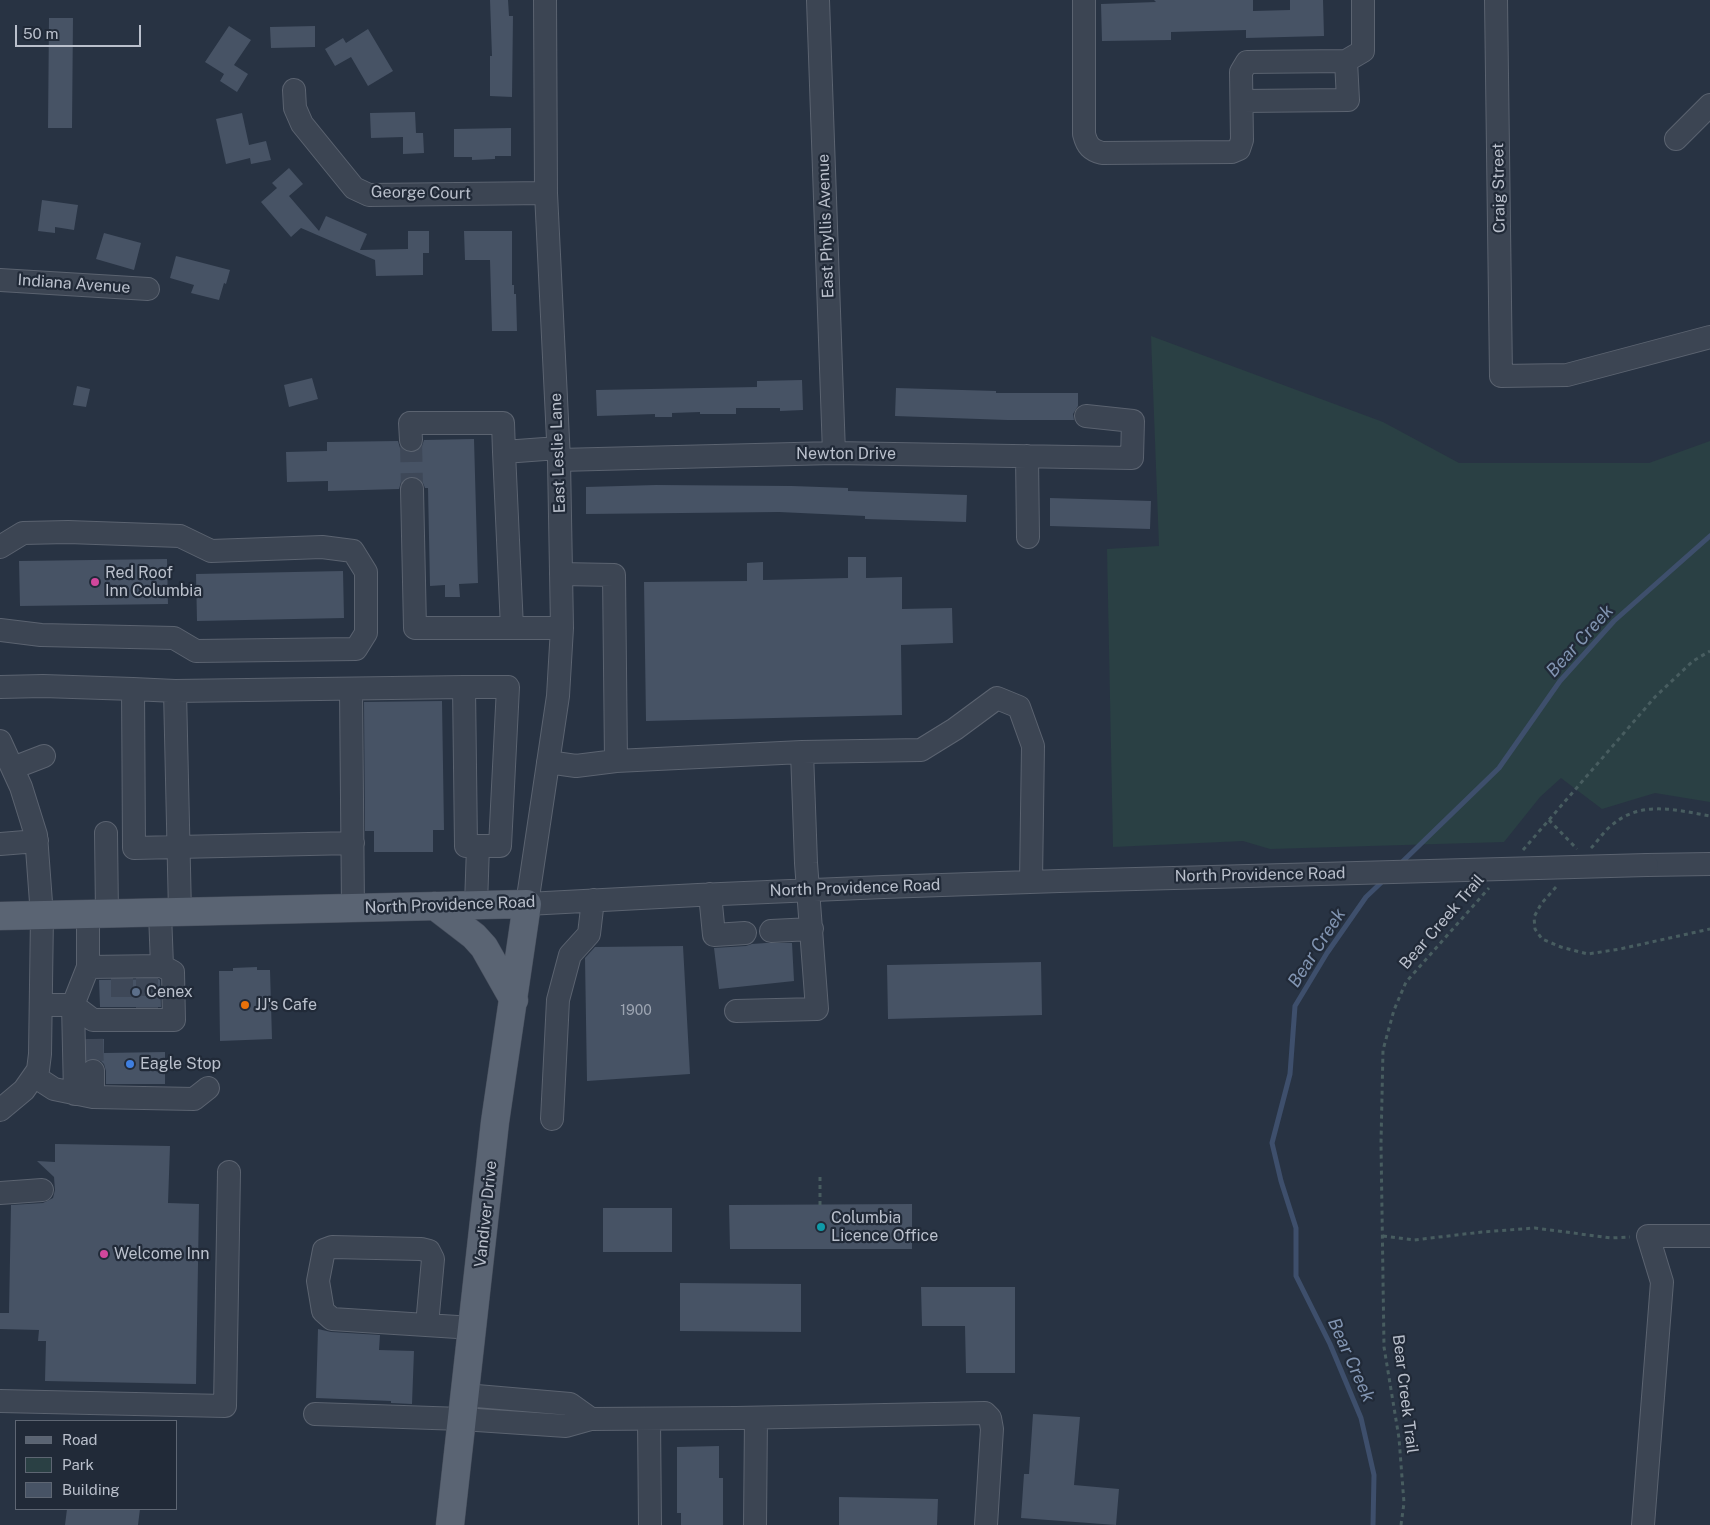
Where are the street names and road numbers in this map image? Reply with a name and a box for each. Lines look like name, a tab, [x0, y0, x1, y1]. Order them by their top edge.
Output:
street label: Craig Street	[1489, 143, 1509, 233]
street label: East Phyllis Avenue	[814, 153, 838, 299]
street label: George Court	[371, 183, 471, 203]
street label: Indiana Avenue	[17, 270, 131, 298]
street label: East Leslie Lane	[546, 392, 570, 514]
street label: Newton Drive	[796, 444, 896, 464]
street label: North Providence Road	[1174, 864, 1346, 886]
street label: Bear Creek Trail	[1396, 871, 1488, 973]
street label: North Providence Road	[769, 875, 941, 901]
street label: North Providence Road	[364, 892, 536, 918]
street label: Vandiver Drive	[471, 1160, 501, 1268]
street label: Bear Creek Trail	[1388, 1333, 1422, 1455]

